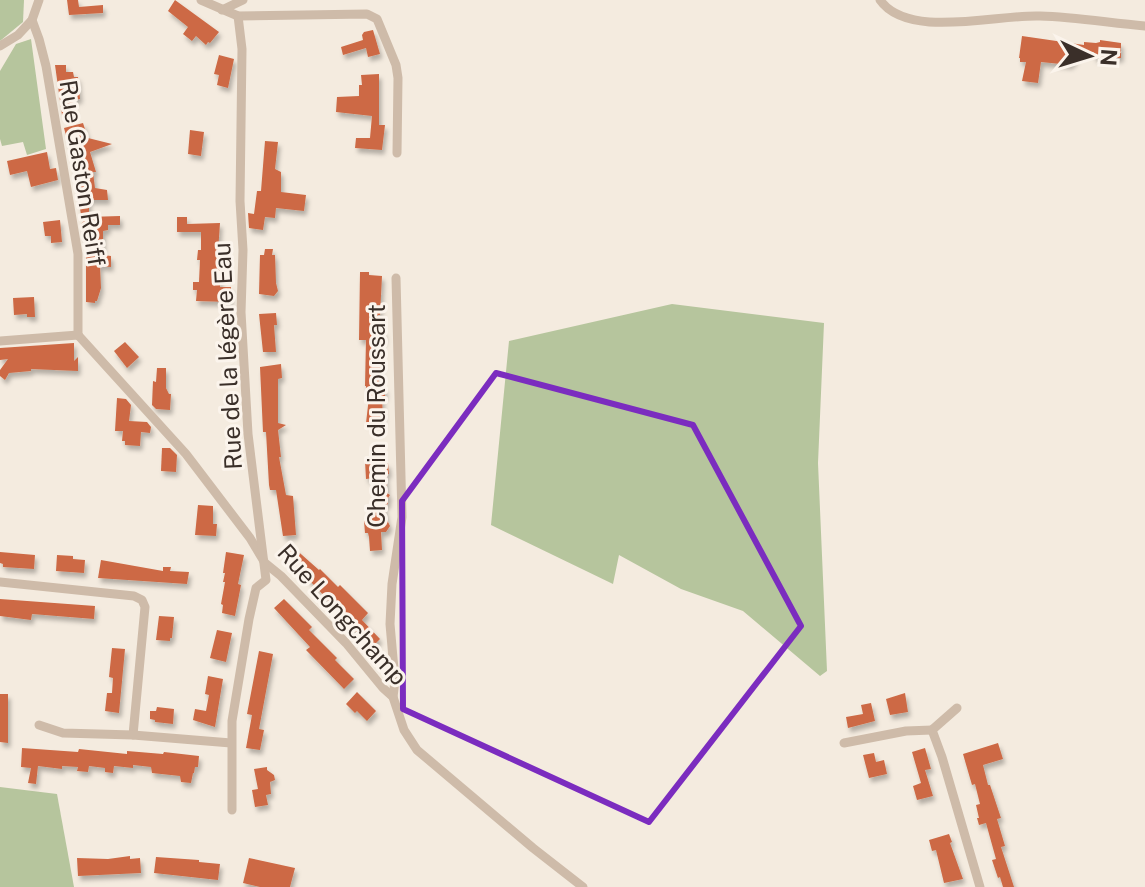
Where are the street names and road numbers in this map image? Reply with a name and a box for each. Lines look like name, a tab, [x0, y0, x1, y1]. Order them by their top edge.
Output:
street label: Rue Gaston Reiff	[54, 78, 112, 268]
street label: Rue de la légère Eau	[207, 242, 247, 470]
street label: Chemin du Roussart	[362, 304, 390, 528]
street label: Rue Longchamp	[272, 538, 413, 690]

